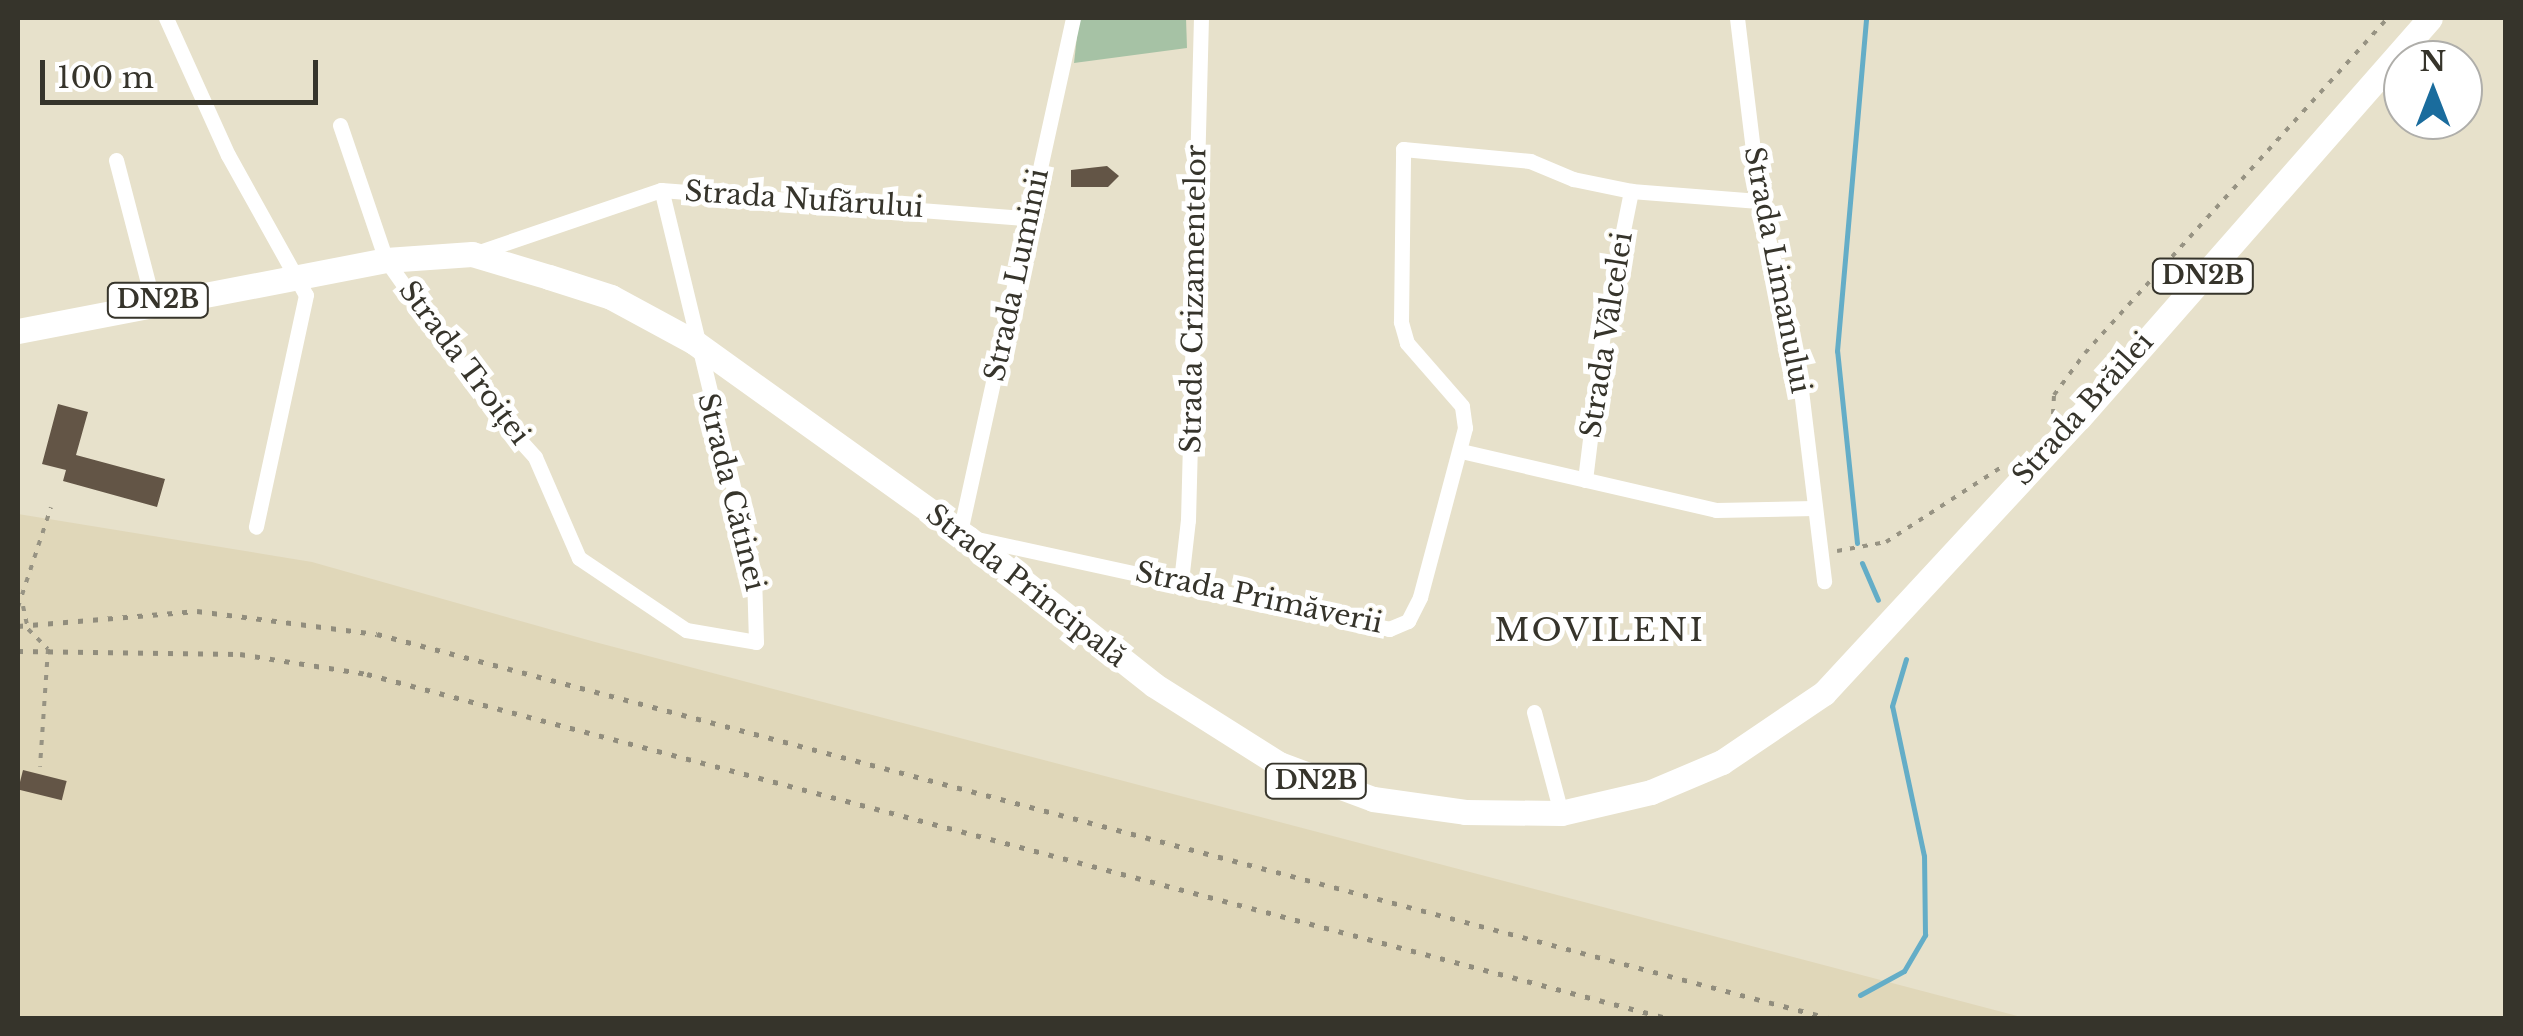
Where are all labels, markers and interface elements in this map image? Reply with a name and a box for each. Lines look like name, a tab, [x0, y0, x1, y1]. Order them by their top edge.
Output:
scale bar	[45, 40, 322, 102]
north arrow	[2383, 40, 2483, 140]
text: N	[2420, 44, 2446, 79]
text: 100 m	[57, 59, 154, 96]
street label: Strada Crizamentelor	[1175, 144, 1213, 454]
street label: Strada Limanului	[1737, 144, 1817, 396]
street label: Strada Luminii	[978, 165, 1056, 385]
street label: Strada Nufărului	[683, 175, 925, 225]
street label: Strada Vâlcelei	[1574, 229, 1640, 441]
road number: DN2B	[2150, 256, 2256, 296]
street label: Strada Troiței	[391, 274, 537, 452]
road number: DN2B	[106, 280, 210, 320]
street label: Strada Brăilei	[2005, 326, 2161, 492]
street label: Strada Cătinei	[690, 390, 772, 594]
street label: Strada Principală	[919, 497, 1133, 675]
street label: Strada Primăverii	[1132, 555, 1386, 641]
district label: MOVILENI	[1495, 611, 1705, 649]
road number: DN2B	[1264, 761, 1368, 801]

